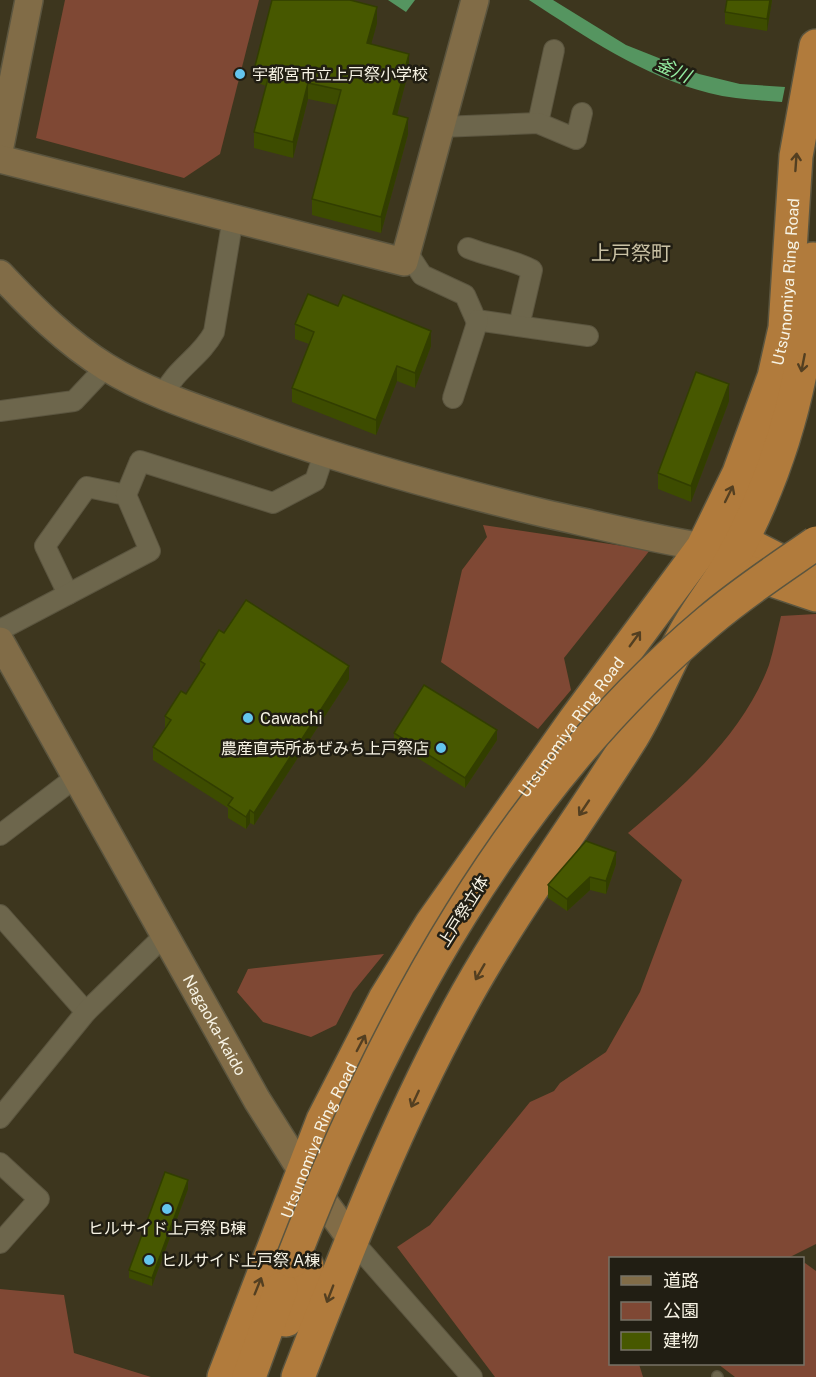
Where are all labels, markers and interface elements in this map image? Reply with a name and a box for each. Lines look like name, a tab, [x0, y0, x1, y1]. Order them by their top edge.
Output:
water label: 釜川	[652, 53, 696, 87]
place label: 宇都宮市立上戸祭小学校	[252, 65, 428, 84]
marker: 宇都宮市立上戸祭小学校	[233, 67, 247, 81]
one-way arrow	[791, 153, 802, 173]
street label: Utsunomiya Ring Road	[768, 198, 803, 367]
district label: 上戸祭町	[591, 241, 671, 265]
one-way arrow	[797, 353, 808, 372]
one-way arrow	[723, 486, 735, 504]
one-way arrow	[629, 632, 641, 648]
street label: Utsunomiya Ring Road	[515, 654, 628, 801]
place label: Cawachi	[260, 709, 322, 728]
marker: Cawachi	[241, 711, 255, 725]
place label: 農産直売所あぜみち上戸祭店	[221, 739, 429, 758]
marker: 農産直売所あぜみち上戸祭店	[434, 741, 448, 755]
one-way arrow	[578, 799, 590, 815]
street label: 上戸祭立体	[434, 872, 493, 950]
one-way arrow	[473, 964, 485, 981]
street label: Nagaoka-kaido	[179, 971, 250, 1079]
one-way arrow	[355, 1035, 367, 1052]
street label: Utsunomiya Ring Road	[277, 1059, 361, 1221]
one-way arrow	[409, 1089, 421, 1107]
marker: ヒルサイド上戸祭 B棟	[160, 1202, 174, 1216]
place label: ヒルサイド上戸祭 B棟	[88, 1219, 246, 1238]
place label: ヒルサイド上戸祭 A棟	[161, 1251, 320, 1270]
marker: ヒルサイド上戸祭 A棟	[142, 1253, 156, 1267]
legend	[609, 1257, 804, 1365]
text: 道路	[663, 1270, 699, 1291]
one-way arrow	[253, 1277, 264, 1296]
one-way arrow	[324, 1284, 335, 1303]
text: 公園	[663, 1300, 699, 1321]
text: 建物	[663, 1330, 699, 1351]

